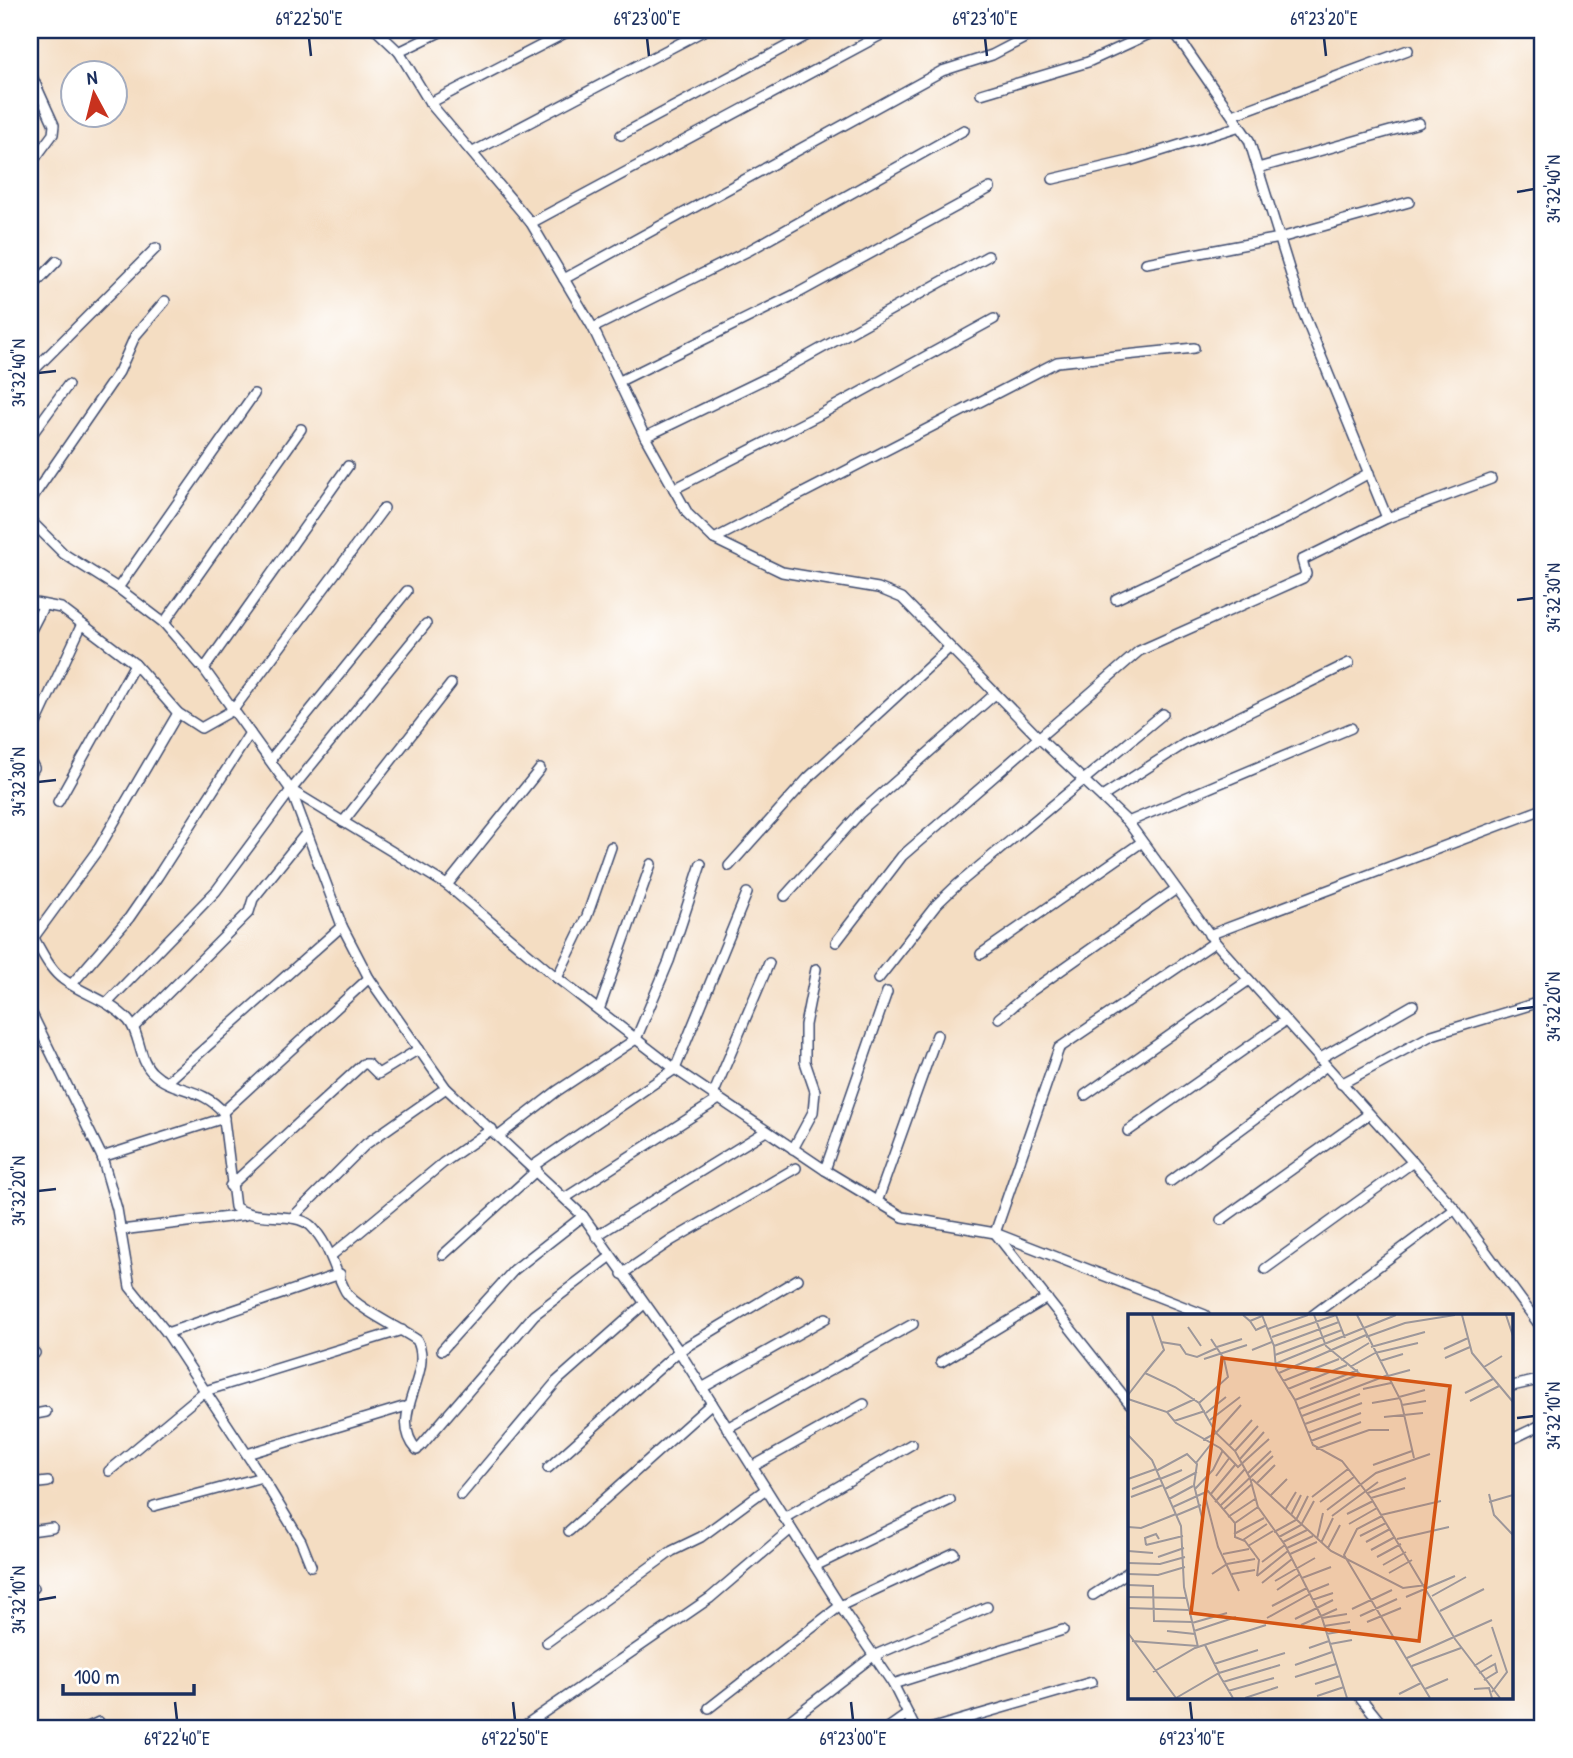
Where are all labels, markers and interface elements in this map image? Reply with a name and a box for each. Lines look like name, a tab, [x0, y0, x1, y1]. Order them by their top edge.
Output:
text: 69°22'50"E	[276, 6, 342, 31]
text: 69°23'00"E	[614, 6, 681, 31]
text: 69°23'10"E	[952, 6, 1018, 31]
text: 69°23'20"E	[1290, 6, 1358, 31]
north arrow	[60, 60, 130, 130]
text: N	[85, 64, 99, 91]
text: 34°32'40"N	[1541, 155, 1566, 223]
text: 34°32'40"N	[6, 339, 31, 407]
text: 34°32'30"N	[1541, 563, 1566, 633]
text: 34°32'30"N	[6, 747, 31, 817]
text: 34°32'20"N	[1541, 972, 1566, 1042]
text: 34°32'20"N	[6, 1156, 31, 1226]
inset map	[1128, 1314, 1514, 1698]
text: 34°32'10"N	[1541, 1382, 1566, 1450]
text: 34°32'10"N	[6, 1566, 31, 1634]
scale bar	[63, 1653, 194, 1697]
text: 100 m	[74, 1662, 120, 1691]
text: 69°22'40"E	[144, 1726, 210, 1751]
text: 69°22'50"E	[482, 1726, 548, 1751]
text: 69°23'00"E	[820, 1726, 887, 1751]
text: 69°23'10"E	[1159, 1726, 1225, 1751]

